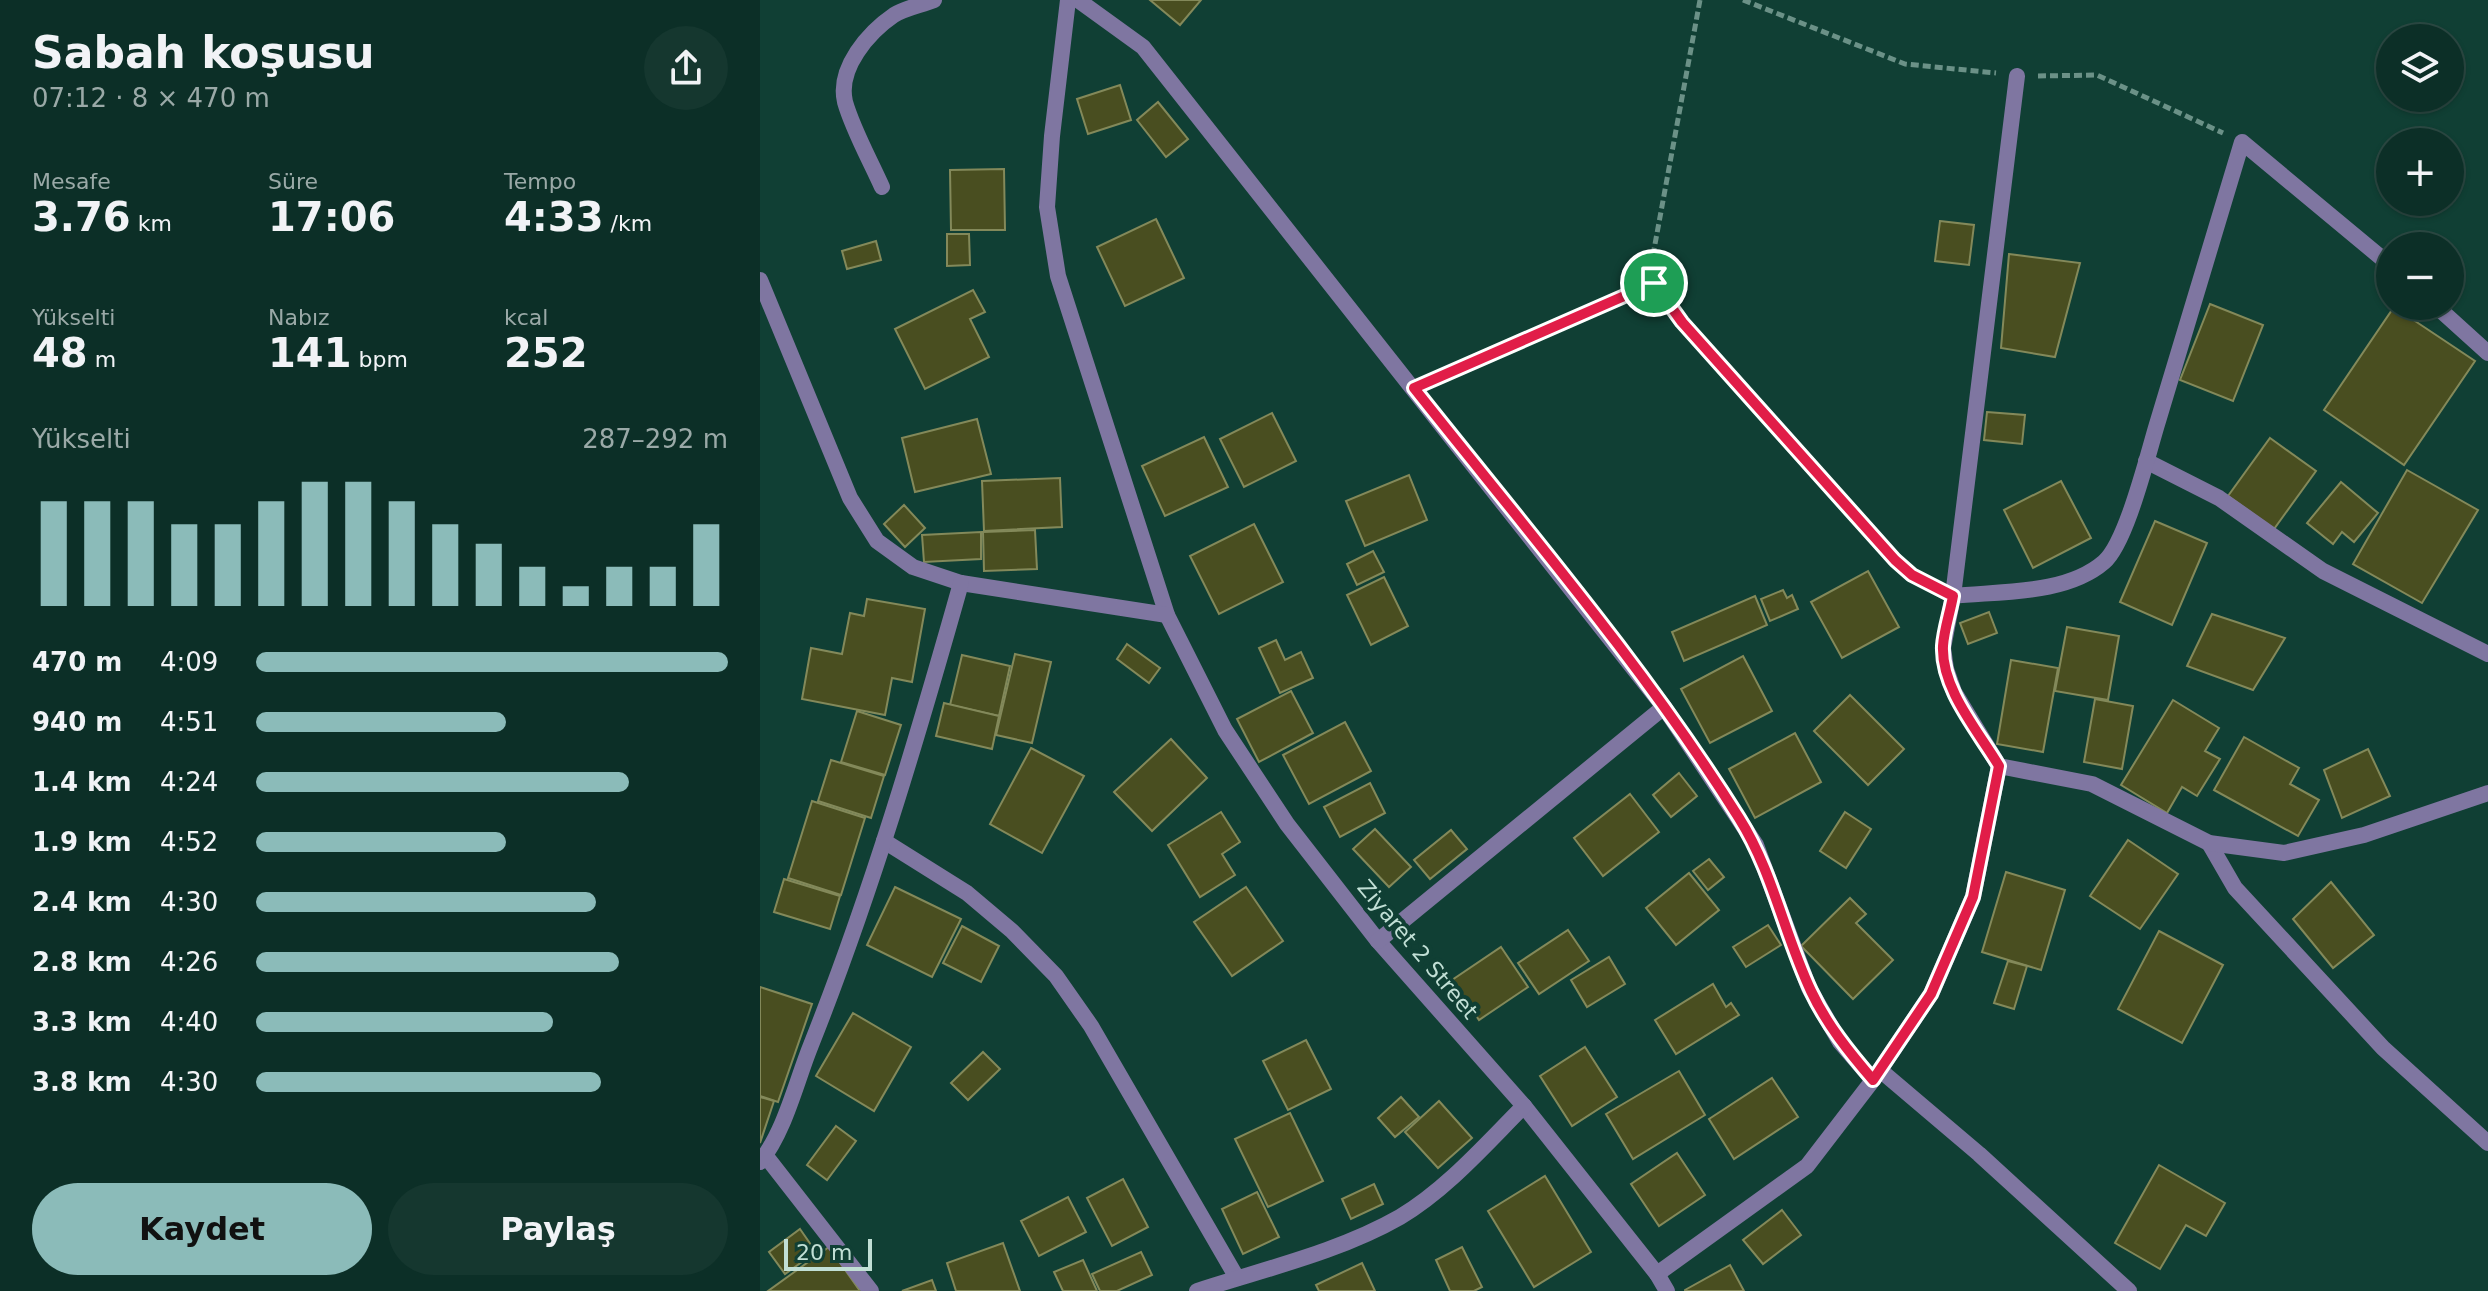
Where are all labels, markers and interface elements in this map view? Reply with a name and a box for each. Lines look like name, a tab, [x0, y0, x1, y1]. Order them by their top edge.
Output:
map controls	[2376, 24, 2464, 320]
button: layers	[2376, 24, 2464, 112]
button: share	[644, 26, 728, 110]
text: Sabah koşusu	[32, 27, 375, 78]
text: 07:12 · 8 × 470 m	[32, 83, 270, 113]
button: +	[2376, 128, 2464, 216]
text: Mesafe	[32, 169, 111, 194]
text: Süre	[268, 169, 318, 194]
text: Tempo	[504, 169, 576, 194]
text: 3.76	[32, 194, 131, 240]
text: 17:06	[268, 194, 395, 240]
text: 4:33	[504, 194, 604, 240]
text: km	[131, 211, 172, 236]
text: /km	[604, 211, 652, 236]
button: −	[2376, 232, 2464, 320]
pin	[1620, 249, 1688, 317]
icon: arrive	[1632, 261, 1676, 305]
text: Yükselti	[32, 305, 115, 330]
text: Nabız	[268, 305, 330, 330]
text: kcal	[504, 305, 548, 330]
text: 48	[32, 330, 88, 376]
text: 141	[268, 330, 352, 376]
text: 252	[504, 330, 588, 376]
text: m	[88, 347, 116, 372]
text: bpm	[352, 347, 408, 372]
text: Yükselti	[32, 424, 131, 454]
text: 287–292 m	[582, 424, 728, 454]
text: 470 m	[32, 647, 122, 677]
text: 4:09	[160, 647, 218, 677]
text: 940 m	[32, 707, 122, 737]
text: 4:51	[160, 707, 218, 737]
text: 1.4 km	[32, 767, 132, 797]
text: 4:24	[160, 767, 218, 797]
text: 1.9 km	[32, 827, 132, 857]
text: 4:52	[160, 827, 218, 857]
street label: Ziyaret 2 Street	[1352, 875, 1483, 1024]
text: 2.4 km	[32, 887, 132, 917]
text: 4:30	[160, 887, 218, 917]
text: 2.8 km	[32, 947, 132, 977]
text: 4:26	[160, 947, 218, 977]
text: 3.3 km	[32, 1007, 132, 1037]
text: 4:40	[160, 1007, 218, 1037]
text: 3.8 km	[32, 1067, 132, 1097]
text: 4:30	[160, 1067, 218, 1097]
button: Kaydet	[32, 1183, 372, 1275]
button: Paylaş	[388, 1183, 728, 1275]
scale bar	[784, 1235, 872, 1271]
text: 20 m	[796, 1240, 852, 1265]

